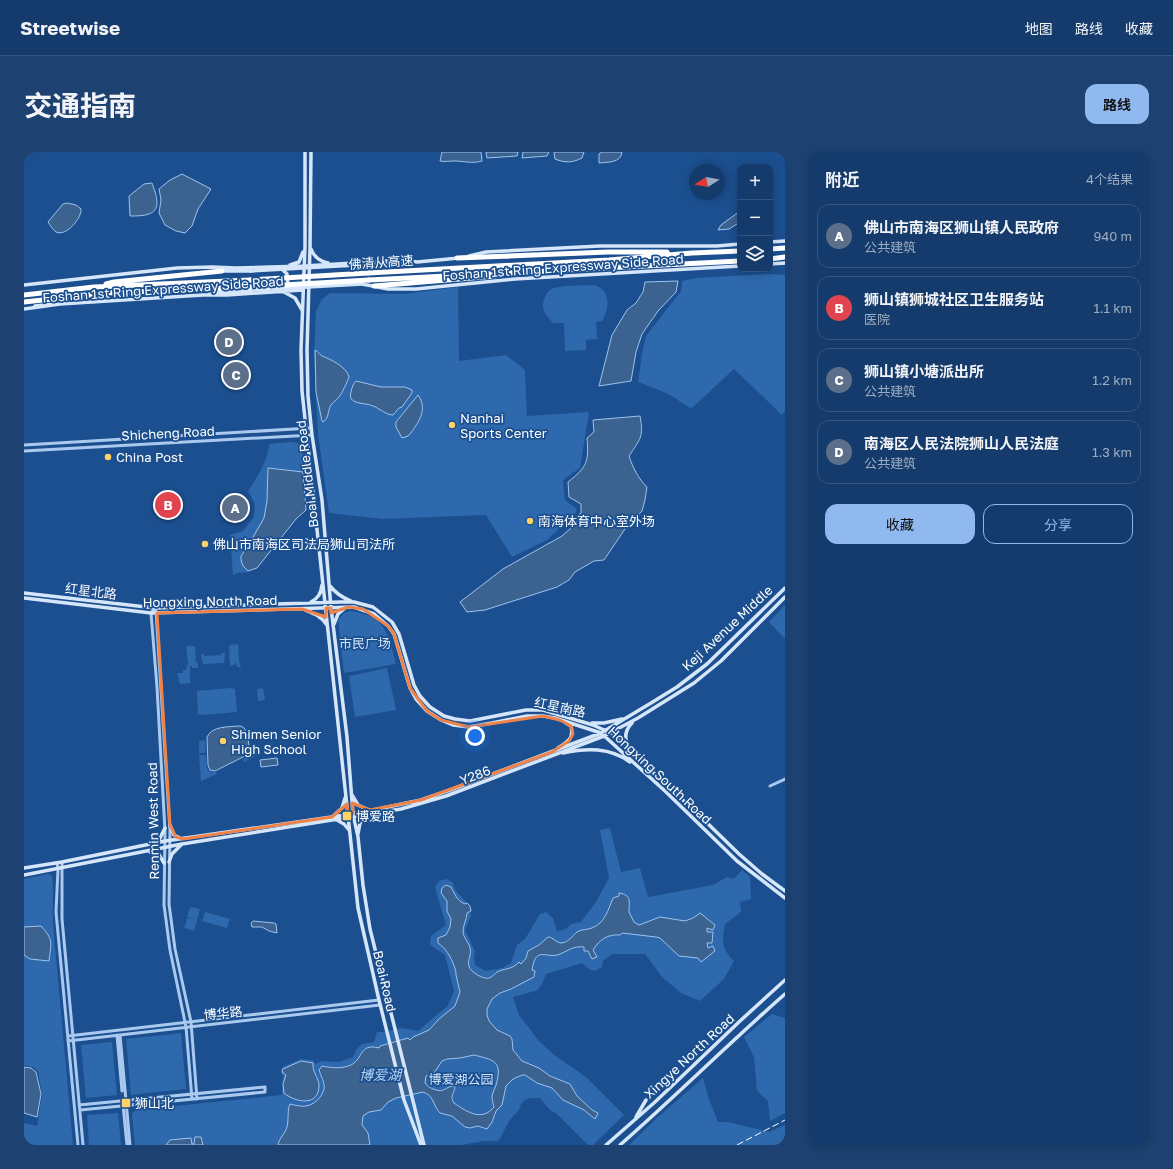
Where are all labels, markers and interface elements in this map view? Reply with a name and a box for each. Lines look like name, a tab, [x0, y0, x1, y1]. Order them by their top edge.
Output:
text: Streetwise	[20, 16, 120, 39]
text: 地图	[1025, 20, 1053, 37]
text: 路线	[1075, 20, 1103, 37]
text: 收藏	[1125, 20, 1153, 37]
button: 路线	[1085, 84, 1149, 124]
text: 交通指南	[24, 89, 136, 122]
north arrow	[689, 164, 725, 200]
map controls	[737, 164, 773, 272]
button: +	[737, 164, 773, 200]
text: 附近	[825, 169, 859, 190]
text: 4个结果	[1086, 171, 1133, 187]
button: −	[737, 200, 773, 236]
text: 佛山市南海区狮山镇人民政府	[864, 218, 1059, 236]
text: A	[834, 228, 844, 244]
text: 940 m	[1093, 228, 1132, 244]
button: layers	[737, 236, 773, 272]
text: 公共建筑	[864, 239, 916, 255]
street label: Foshan 1st Ring Expressway Side Road	[442, 251, 684, 283]
street label: 佛清从高速	[348, 252, 414, 272]
street label: Foshan 1st Ring Expressway Side Road	[42, 273, 284, 305]
text: 狮山镇狮城社区卫生服务站	[864, 290, 1044, 308]
text: B	[834, 300, 844, 316]
text: 1.1 km	[1093, 300, 1132, 316]
text: 医院	[864, 311, 890, 327]
pin: D	[216, 327, 242, 357]
pin: C	[223, 360, 249, 390]
text: 狮山镇小塘派出所	[864, 362, 984, 380]
text: C	[834, 372, 844, 388]
text: 1.2 km	[1092, 372, 1132, 388]
text: 公共建筑	[864, 383, 916, 399]
place label: Nanhai Sports Center	[460, 410, 547, 441]
street label: Boai Middle Road	[292, 419, 322, 529]
marker: Nanhai Sports Center	[447, 420, 457, 430]
street label: Shicheng Road	[121, 423, 215, 443]
text: 南海区人民法院狮山人民法庭	[864, 434, 1059, 452]
text: D	[834, 444, 844, 460]
text: 1.3 km	[1092, 444, 1132, 460]
place label: China Post	[116, 449, 183, 465]
marker: China Post	[103, 452, 113, 462]
text: 公共建筑	[864, 455, 916, 471]
pin: B	[155, 490, 181, 520]
pin: A	[222, 493, 248, 523]
button: 收藏	[825, 504, 975, 544]
button: 分享	[983, 504, 1133, 544]
place label: 南海体育中心室外场	[538, 513, 655, 529]
marker: 南海体育中心室外场	[525, 516, 535, 526]
place label: 佛山市南海区司法局狮山司法所	[213, 536, 395, 552]
marker: 佛山市南海区司法局狮山司法所	[200, 539, 210, 549]
street label: 红星北路	[64, 580, 118, 602]
street label: Keji Avenue Middle	[678, 582, 776, 674]
street label: Hongxing North Road	[142, 592, 278, 610]
park label: 市民广场	[339, 635, 391, 651]
street label: 红星南路	[533, 694, 587, 720]
street label: Hongxing South Road	[605, 723, 715, 827]
place label: Shimen Senior High School	[231, 726, 321, 757]
your location	[465, 726, 485, 746]
marker: Shimen Senior High School	[218, 736, 228, 746]
street label: Renmin West Road	[144, 762, 162, 880]
street label: Y286	[457, 762, 493, 788]
place label: 博爱路	[356, 808, 395, 824]
marker: 博爱路	[341, 810, 353, 822]
street label: Boai Road	[370, 949, 400, 1013]
street label: 博华路	[203, 1003, 243, 1023]
street label: Xingye North Road	[641, 1010, 737, 1102]
water label: 博爱湖	[359, 1066, 403, 1083]
park label: 博爱湖公园	[428, 1071, 494, 1087]
place label: 狮山北	[135, 1095, 174, 1111]
marker: 狮山北	[120, 1097, 132, 1109]

